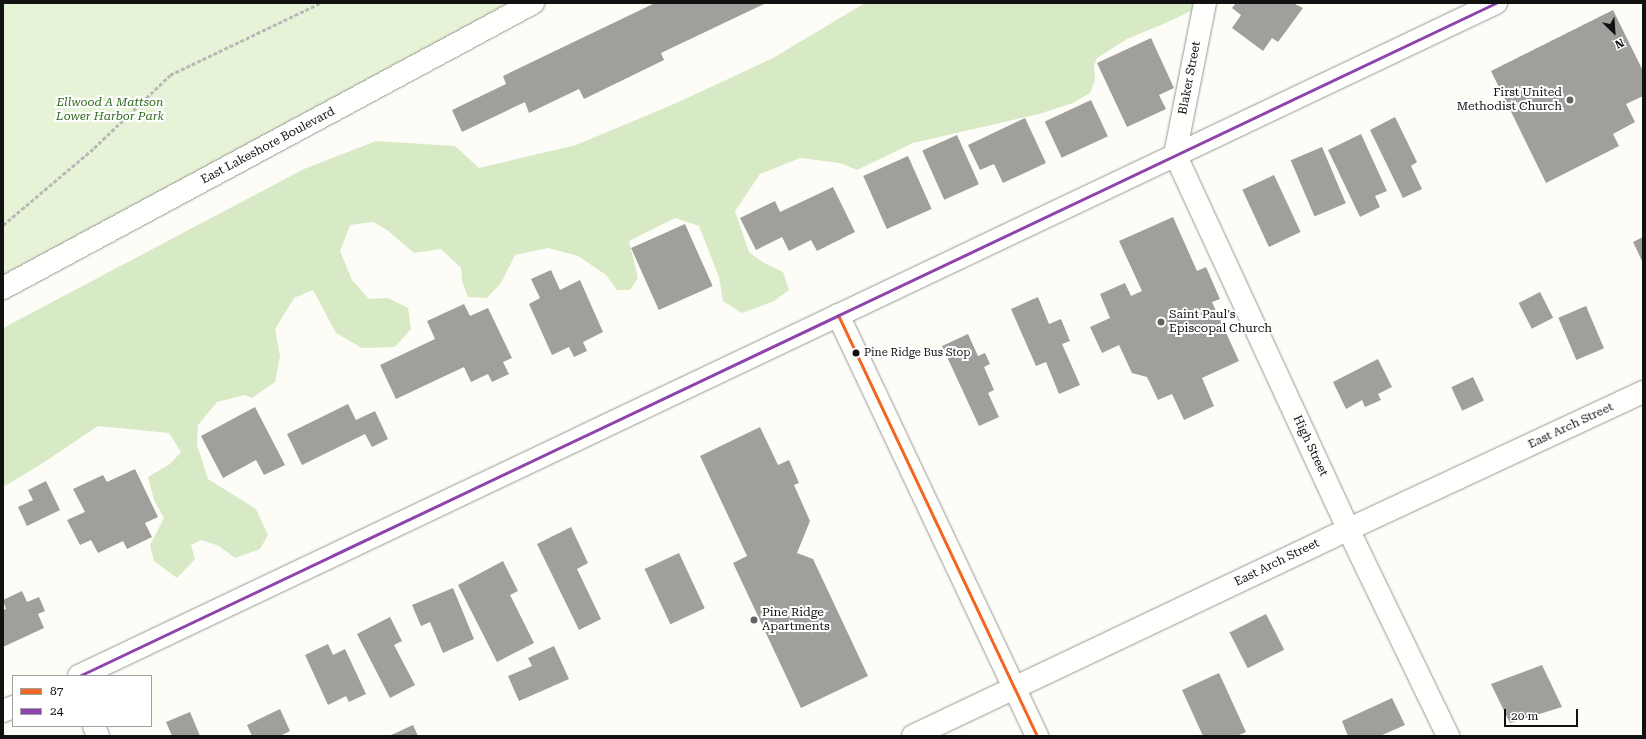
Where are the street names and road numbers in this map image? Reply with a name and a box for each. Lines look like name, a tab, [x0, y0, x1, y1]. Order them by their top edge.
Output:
street label: Blaker Street	[1176, 40, 1204, 116]
street label: East Lakeshore Boulevard	[199, 105, 337, 187]
street label: East Arch Street	[1526, 400, 1616, 452]
street label: High Street	[1290, 413, 1330, 479]
street label: East Arch Street	[1232, 536, 1322, 590]

